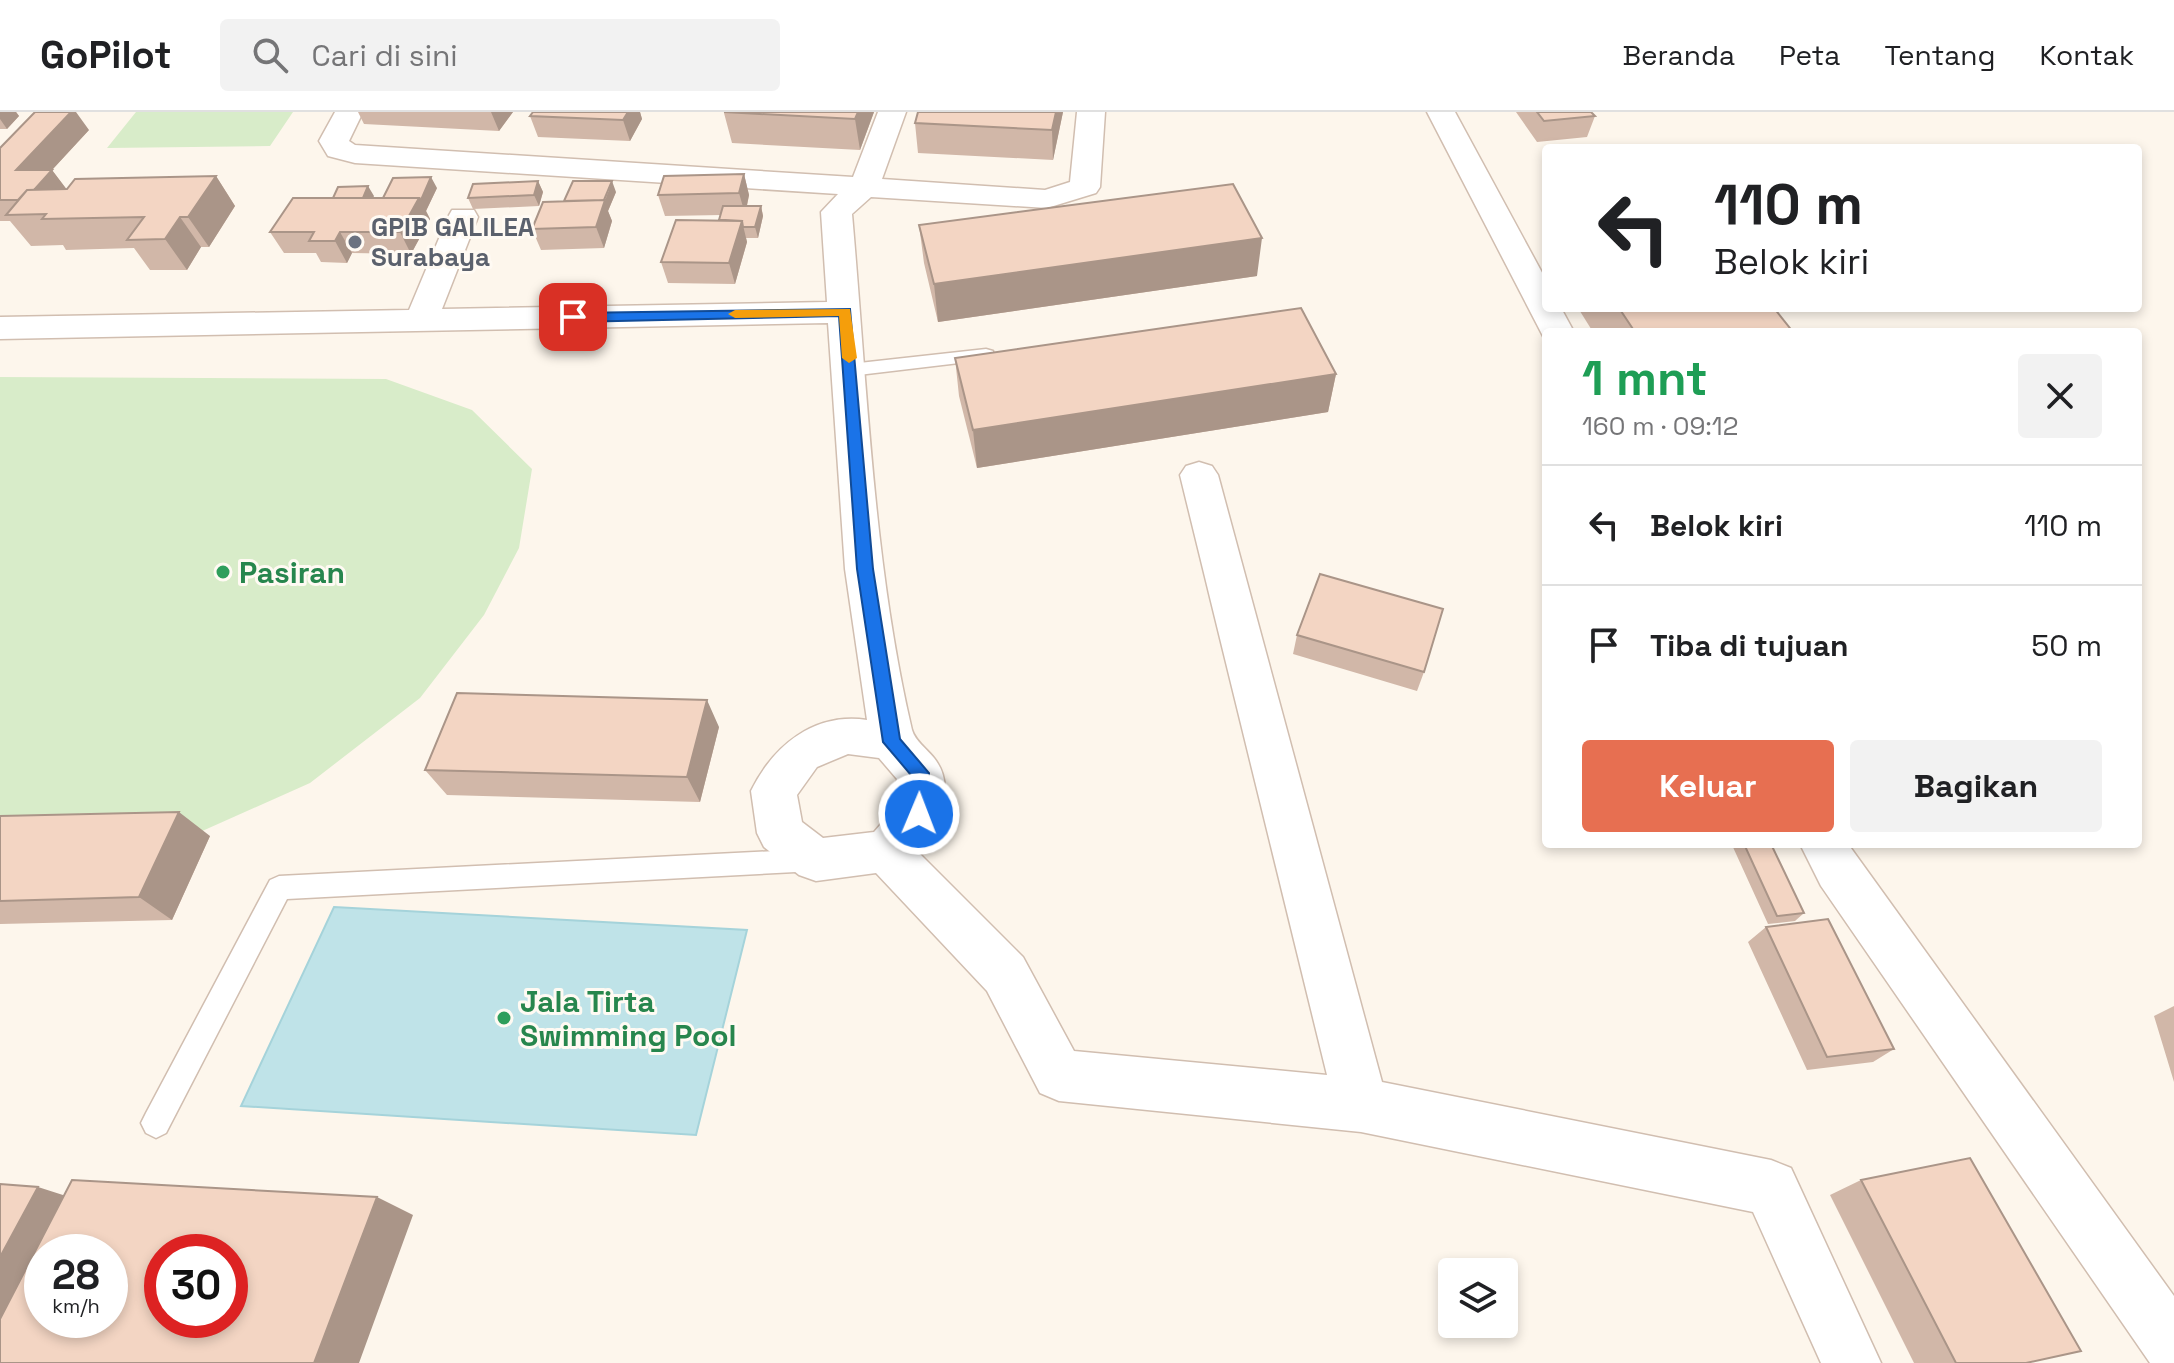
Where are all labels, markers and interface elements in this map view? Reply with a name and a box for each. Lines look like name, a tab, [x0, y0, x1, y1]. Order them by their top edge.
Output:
search box	[220, 19, 780, 91]
text: GoPilot	[40, 31, 172, 79]
icon: search	[248, 33, 292, 77]
text: Cari di sini	[312, 36, 458, 75]
text: Beranda	[1623, 37, 1735, 73]
text: Peta	[1779, 37, 1840, 73]
text: Tentang	[1884, 37, 1995, 73]
text: Kontak	[2039, 37, 2134, 73]
text: 110 m	[1714, 169, 1863, 240]
icon: left	[1582, 176, 1686, 280]
place label: GPIB GALILEA Surabaya	[371, 210, 535, 274]
marker: GPIB GALILEA Surabaya	[346, 233, 364, 251]
text: Belok kiri	[1714, 239, 1869, 285]
pin	[539, 283, 607, 351]
icon: arrive	[551, 295, 595, 339]
text: 1 mnt	[1582, 348, 1708, 409]
button: close	[2018, 354, 2102, 438]
text: 160 m · 09:12	[1582, 409, 1738, 443]
icon: left	[1582, 503, 1626, 547]
text: Belok kiri	[1650, 506, 1783, 545]
text: 110 m	[2024, 506, 2102, 545]
place label: Pasiran	[239, 553, 345, 592]
marker: Pasiran	[214, 563, 232, 581]
icon: arrive	[1582, 623, 1626, 667]
text: Tiba di tujuan	[1650, 626, 1849, 665]
text: 50 m	[2031, 626, 2102, 665]
button: Keluar	[1582, 740, 1834, 832]
button: Bagikan	[1850, 740, 2102, 832]
position arrow	[877, 772, 961, 856]
place label: Jala Tirta Swimming Pool	[520, 982, 737, 1055]
marker: Jala Tirta Swimming Pool	[495, 1009, 513, 1027]
speed limit sign: 30	[144, 1234, 248, 1338]
text: 28	[52, 1250, 100, 1301]
map controls	[1438, 1258, 1518, 1338]
button: layers	[1438, 1258, 1518, 1338]
text: km/h	[52, 1293, 100, 1319]

